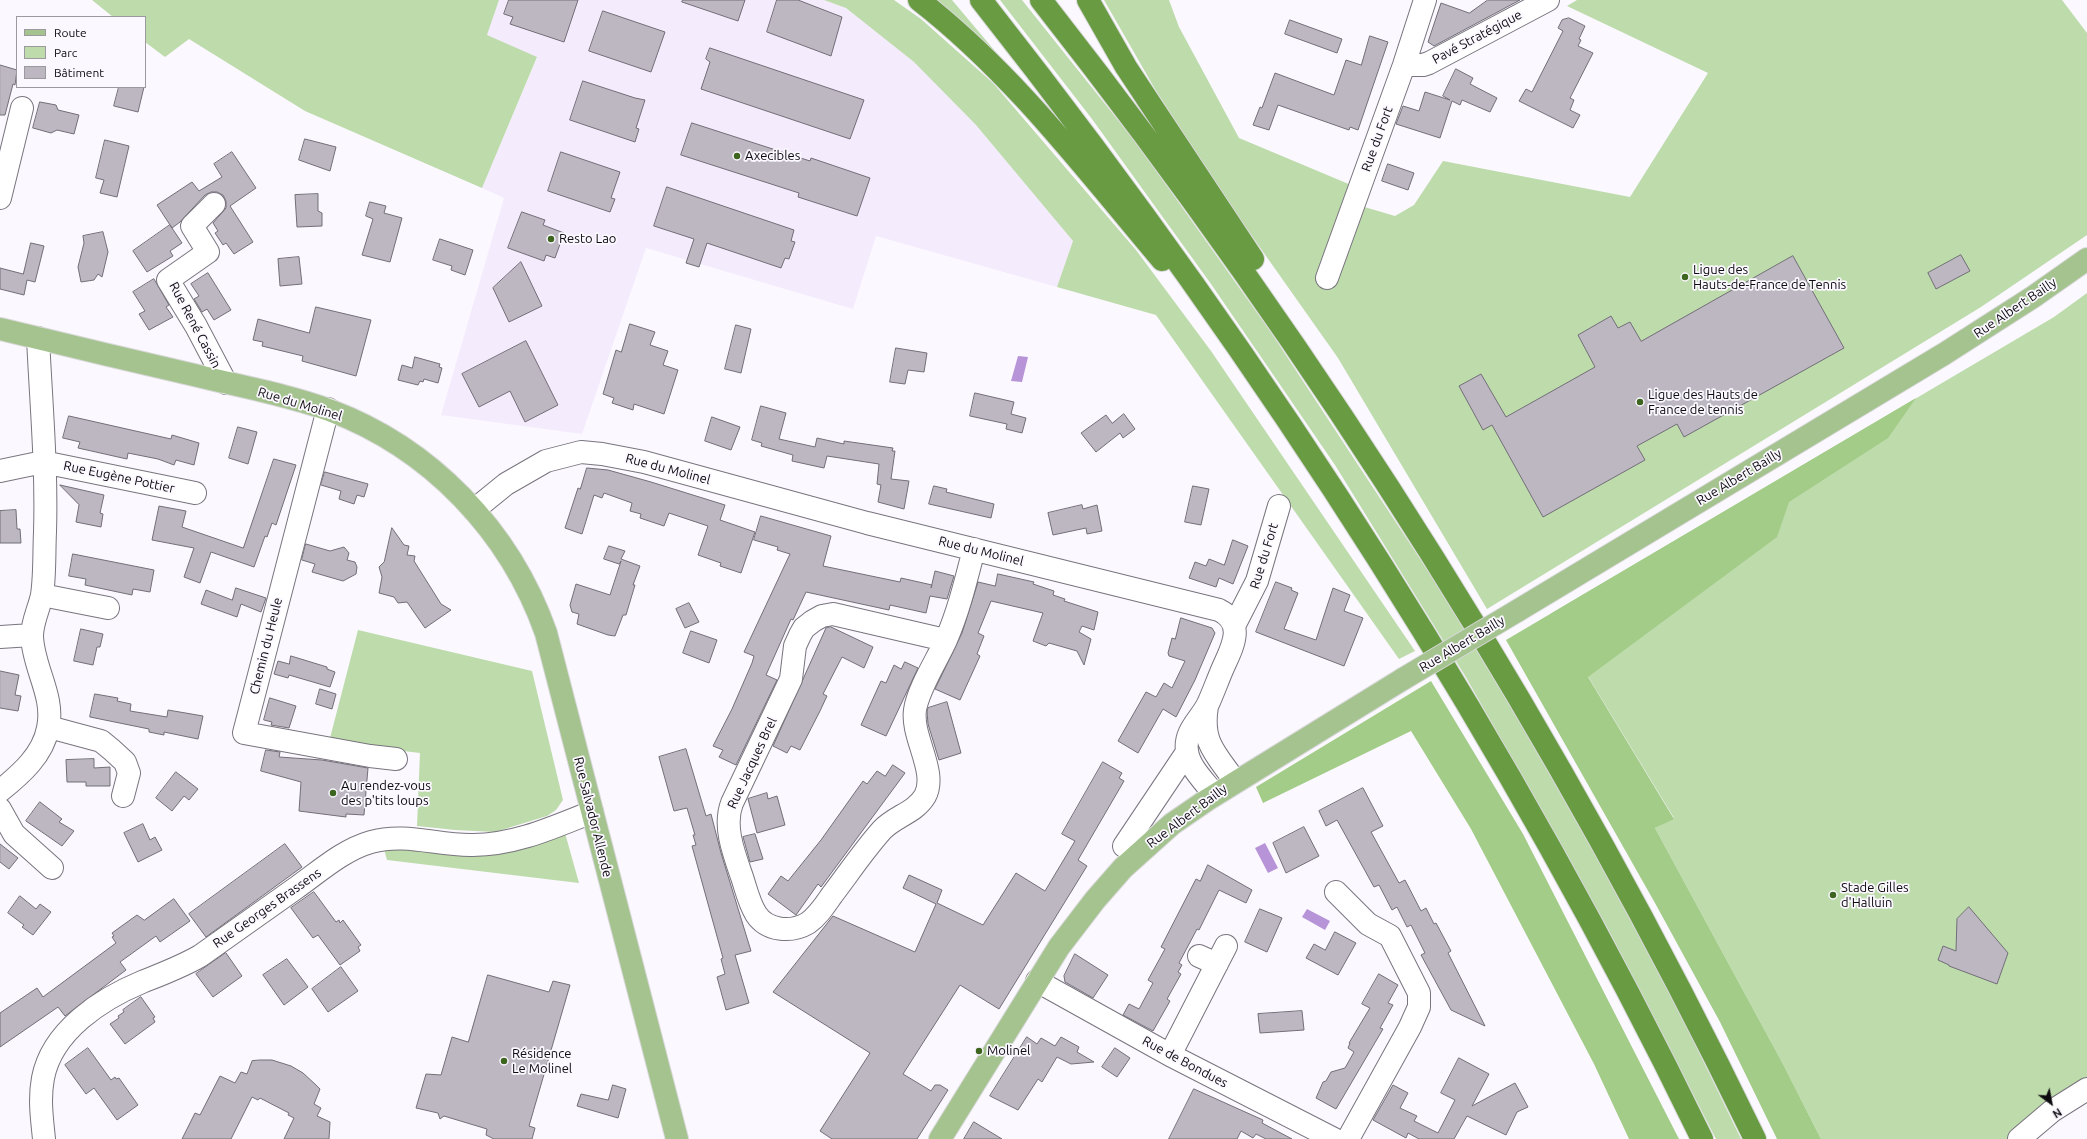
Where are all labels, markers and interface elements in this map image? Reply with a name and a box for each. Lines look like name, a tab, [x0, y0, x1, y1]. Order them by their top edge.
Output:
street label: Pavé Stratégique	[1429, 7, 1525, 67]
legend	[16, 16, 146, 88]
text: Route	[54, 26, 87, 39]
text: Parc	[54, 46, 77, 59]
text: Bâtiment	[54, 66, 104, 79]
street label: Rue du Fort	[1358, 104, 1396, 174]
place label: Axecibles	[745, 148, 800, 164]
marker: Axecibles	[732, 151, 742, 161]
place label: Resto Lao	[559, 231, 616, 247]
marker: Resto Lao	[546, 234, 556, 244]
place label: Ligue des Hauts-de-France de Tennis	[1693, 262, 1846, 293]
marker: Ligue des Hauts-de-France de Tennis	[1680, 272, 1690, 282]
street label: Rue Albert Bailly	[1971, 275, 2059, 341]
street label: Rue René Cassin	[166, 279, 224, 371]
street label: Rue du Molinel	[256, 384, 344, 424]
place label: Ligue des Hauts de France de tennis	[1648, 387, 1758, 418]
marker: Ligue des Hauts de France de tennis	[1635, 397, 1645, 407]
street label: Rue Albert Bailly	[1694, 445, 1784, 509]
street label: Rue du Molinel	[624, 450, 712, 488]
street label: Rue Eugène Pottier	[62, 458, 176, 496]
street label: Rue du Fort	[1247, 521, 1281, 591]
street label: Rue du Molinel	[937, 533, 1025, 569]
street label: Chemin du Heule	[246, 596, 286, 696]
street label: Rue Albert Bailly	[1417, 612, 1507, 676]
street label: Rue Jacques Brel	[724, 715, 780, 811]
street label: Rue Salvador Allende	[571, 755, 615, 879]
place label: Au rendez-vous des p'tits loups	[341, 778, 431, 809]
street label: Rue Albert Bailly	[1144, 781, 1230, 851]
marker: Au rendez-vous des p'tits loups	[328, 788, 338, 798]
street label: Rue Georges Brassens	[210, 865, 324, 951]
place label: Stade Gilles d'Halluin	[1841, 880, 1909, 911]
marker: Stade Gilles d'Halluin	[1828, 890, 1838, 900]
street label: Rue de Bondues	[1140, 1033, 1230, 1091]
place label: Molinel	[987, 1043, 1030, 1059]
place label: Résidence Le Molinel	[512, 1046, 572, 1077]
marker: Molinel	[974, 1046, 984, 1056]
marker: Résidence Le Molinel	[499, 1056, 509, 1066]
north arrow	[2031, 1083, 2071, 1123]
text: N	[2051, 1106, 2064, 1120]

